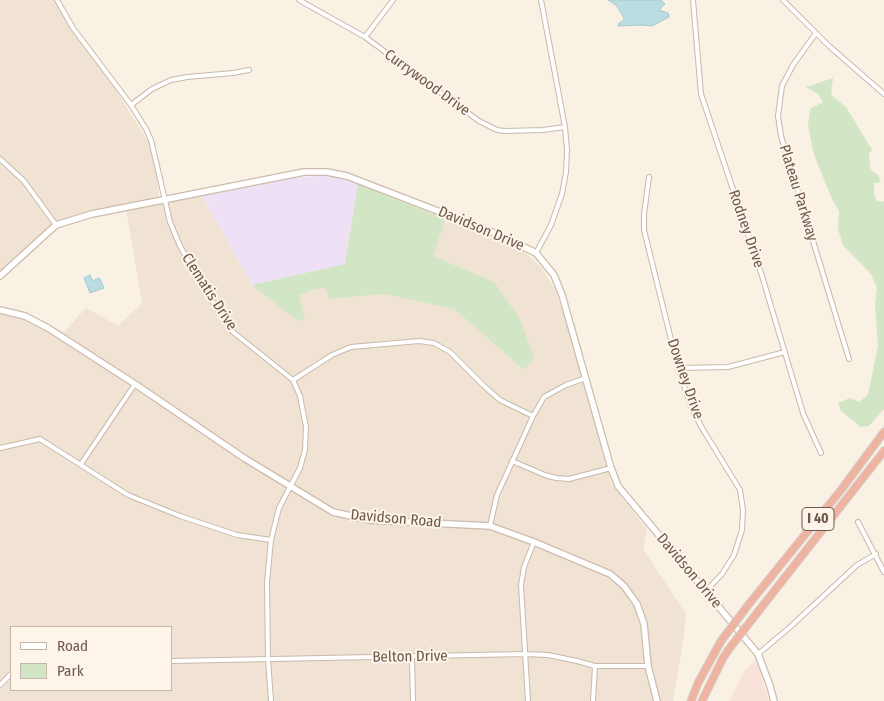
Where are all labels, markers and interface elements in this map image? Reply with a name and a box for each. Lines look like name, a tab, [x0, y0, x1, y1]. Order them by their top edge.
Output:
street label: Currywood Drive	[381, 46, 473, 120]
street label: Plateau Parkway	[775, 143, 821, 243]
street label: Rodney Drive	[724, 188, 768, 270]
street label: Davidson Drive	[435, 203, 527, 255]
street label: Clematis Drive	[177, 250, 241, 334]
street label: Downey Drive	[663, 337, 707, 421]
street label: Davidson Road	[350, 506, 442, 532]
road number: I 40	[802, 508, 834, 530]
street label: Davidson Drive	[653, 530, 725, 612]
legend	[10, 626, 172, 691]
text: Road	[57, 637, 88, 655]
street label: Belton Drive	[372, 647, 448, 667]
text: Park	[57, 662, 84, 680]

